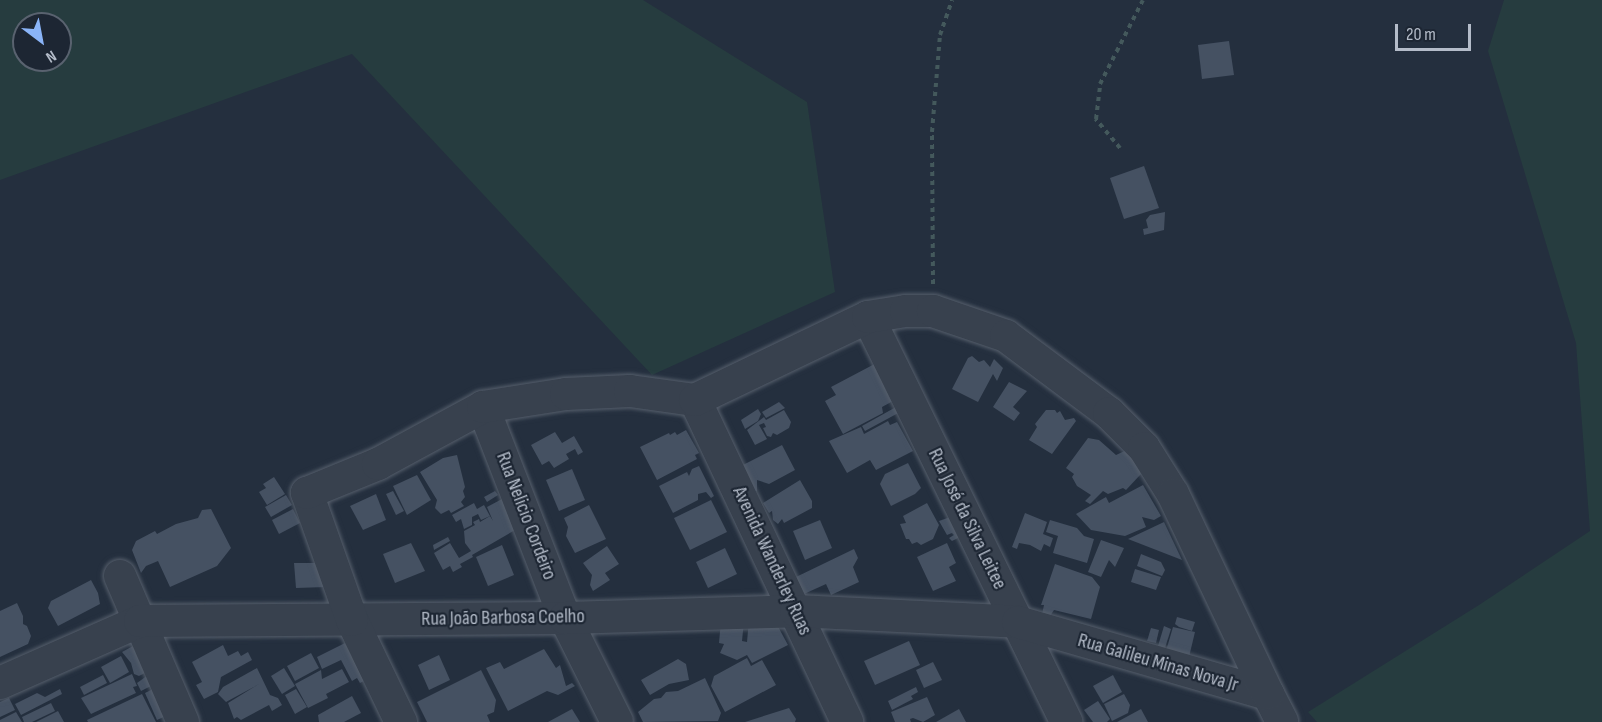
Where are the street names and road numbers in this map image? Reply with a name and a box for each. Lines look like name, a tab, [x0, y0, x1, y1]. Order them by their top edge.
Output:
street label: Rua José da Silva Leitee	[923, 445, 1011, 593]
street label: Rua Nelicio Cordeiro	[491, 449, 561, 583]
street label: Avenida Wanderley Ruas	[727, 483, 817, 639]
street label: Rua João Barbosa Coelho	[421, 605, 585, 631]
street label: Rua Galileu Minas Nova Jr	[1075, 629, 1241, 697]

